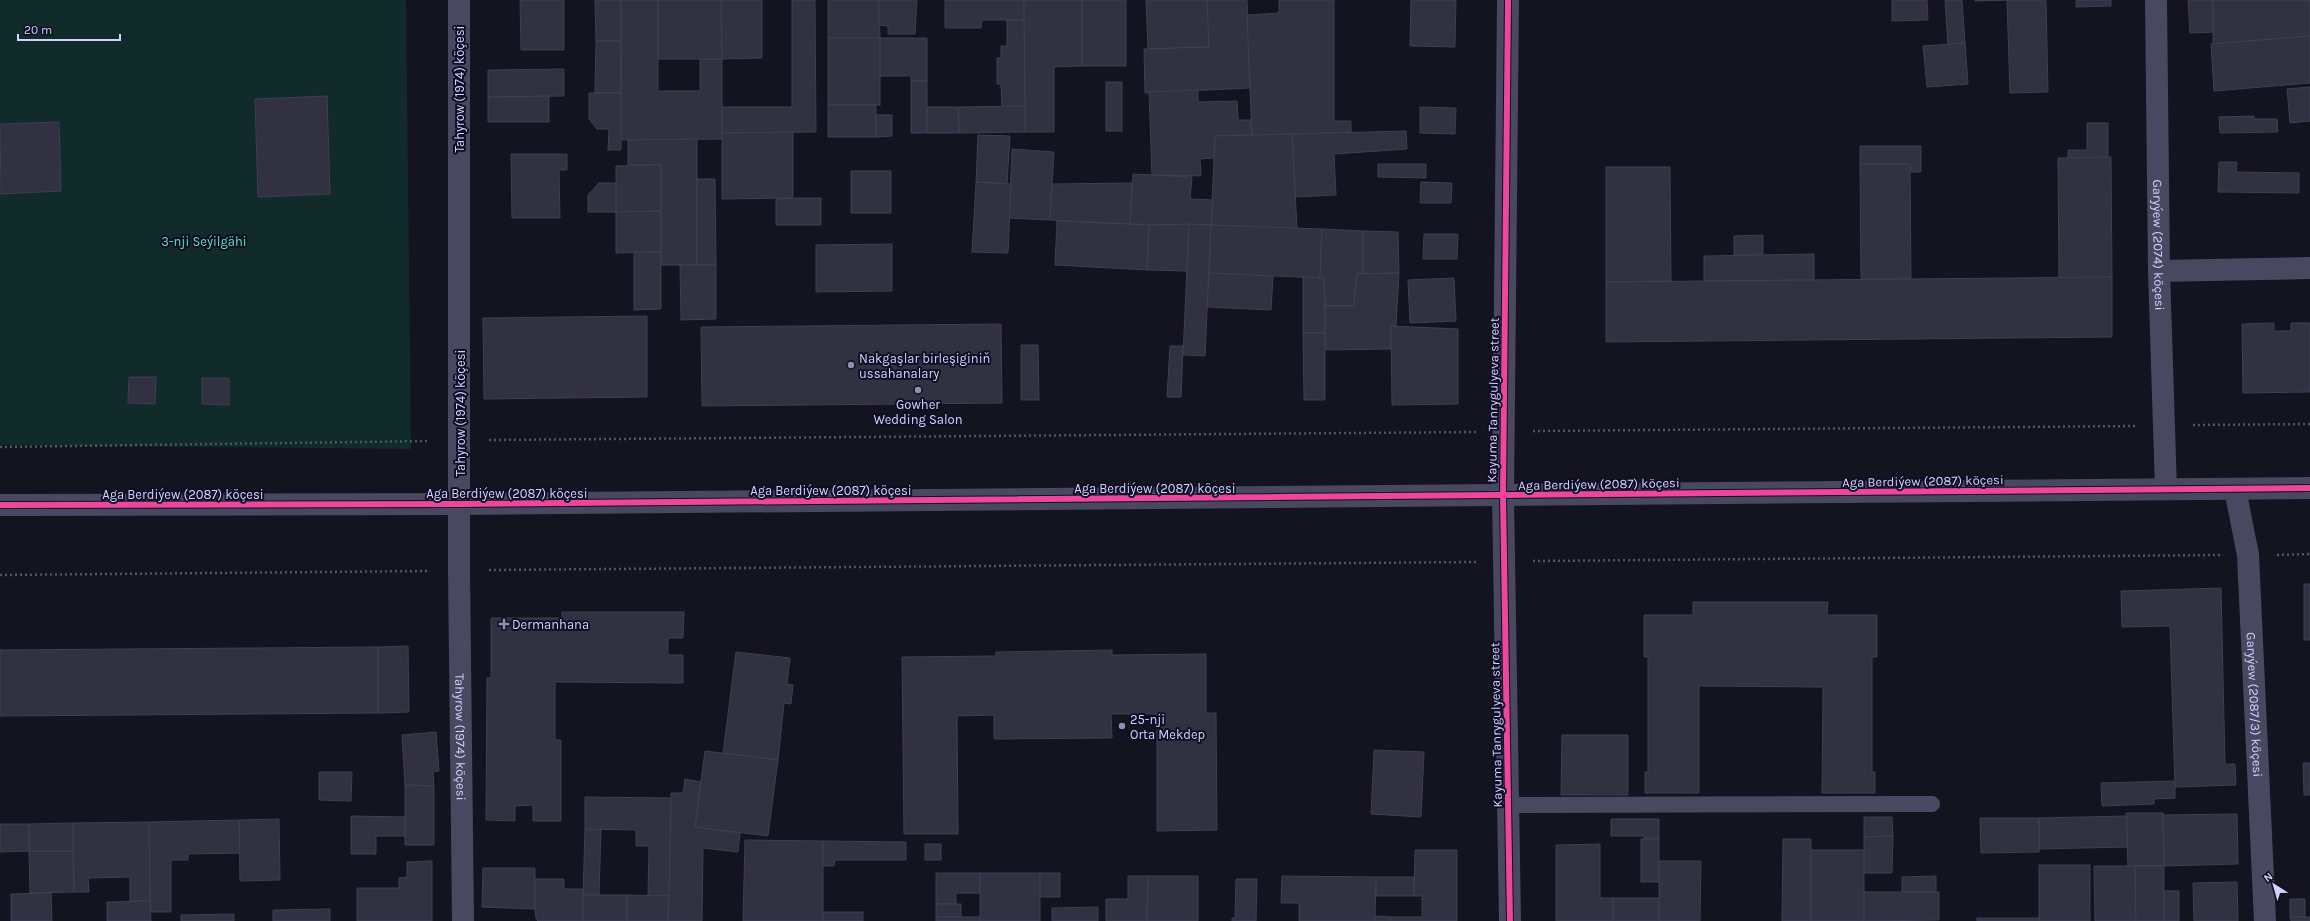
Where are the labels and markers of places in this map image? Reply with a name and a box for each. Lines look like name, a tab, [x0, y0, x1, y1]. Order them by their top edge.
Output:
place label: Nakgaşlar birleşiginiň ussahanalary	[859, 351, 990, 381]
marker: Nakgaşlar birleşiginiň ussahanalary	[846, 360, 856, 370]
marker: Gowher Wedding Salon	[913, 385, 923, 395]
place label: Gowher Wedding Salon	[873, 397, 963, 427]
place label: Dermanhana	[512, 617, 589, 632]
marker: Dermanhana	[499, 619, 509, 629]
place label: 25-nji Orta Mekdep	[1130, 712, 1205, 742]
marker: 25-nji Orta Mekdep	[1117, 721, 1127, 731]

